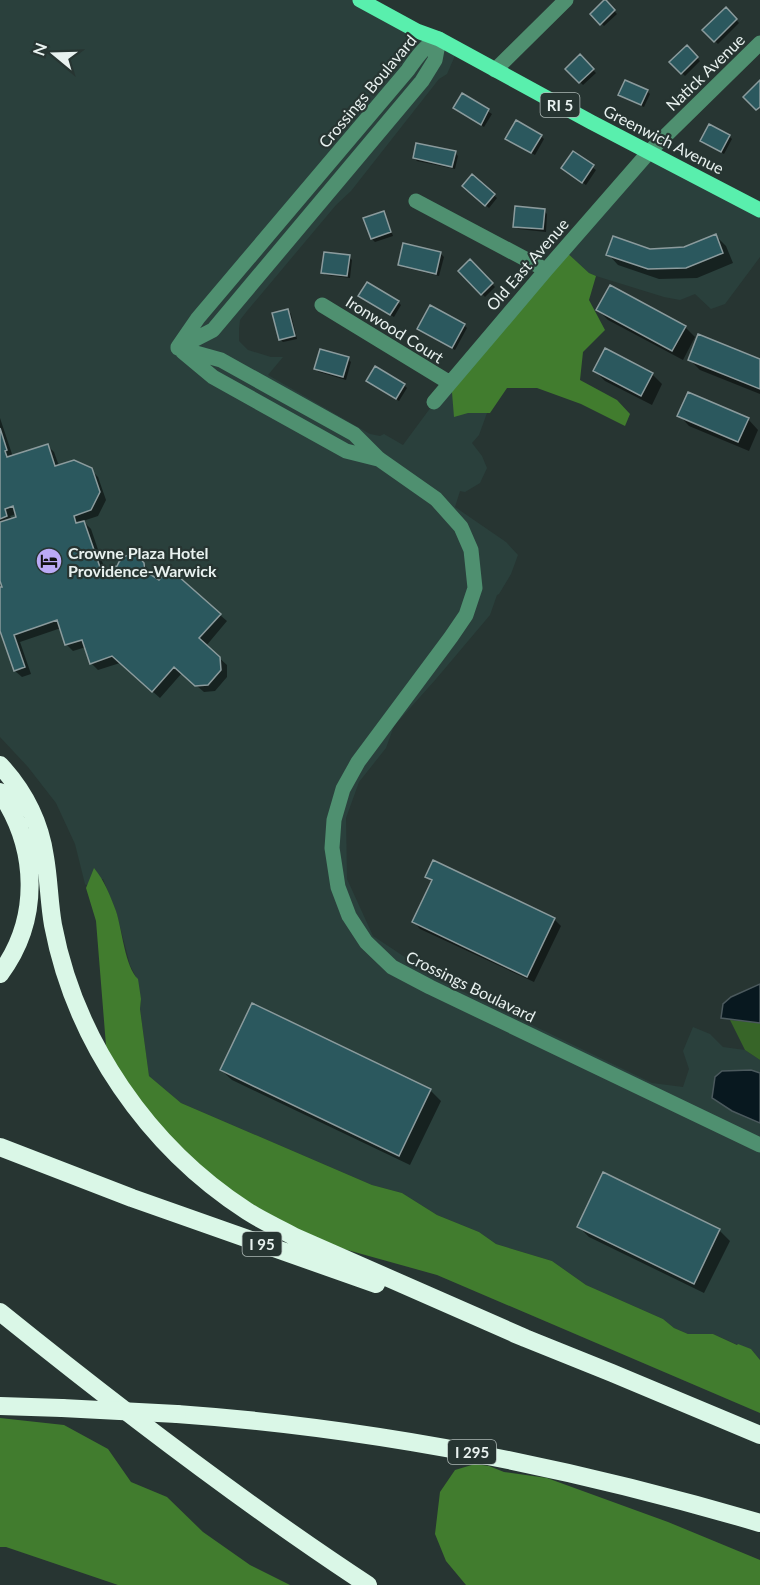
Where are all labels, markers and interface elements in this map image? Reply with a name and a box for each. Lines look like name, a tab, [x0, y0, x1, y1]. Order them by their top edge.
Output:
north arrow	[24, 24, 84, 84]
street label: Natick Avenue	[662, 30, 748, 114]
street label: Crossings Boulavard	[314, 31, 420, 151]
text: N	[28, 40, 50, 58]
road number: RI 5	[540, 93, 580, 117]
street label: Greenwich Avenue	[601, 100, 727, 178]
street label: Old East Avenue	[482, 214, 572, 314]
street label: Ironwood Court	[343, 291, 448, 367]
place label: Crowne Plaza Hotel Providence-Warwick	[68, 543, 217, 580]
hotel icon: Crowne Plaza Hotel Providence-Warwick	[34, 546, 64, 576]
street label: Crossings Boulavard	[403, 946, 539, 1026]
road number: I 95	[242, 1232, 282, 1256]
road number: I 295	[448, 1440, 496, 1464]

